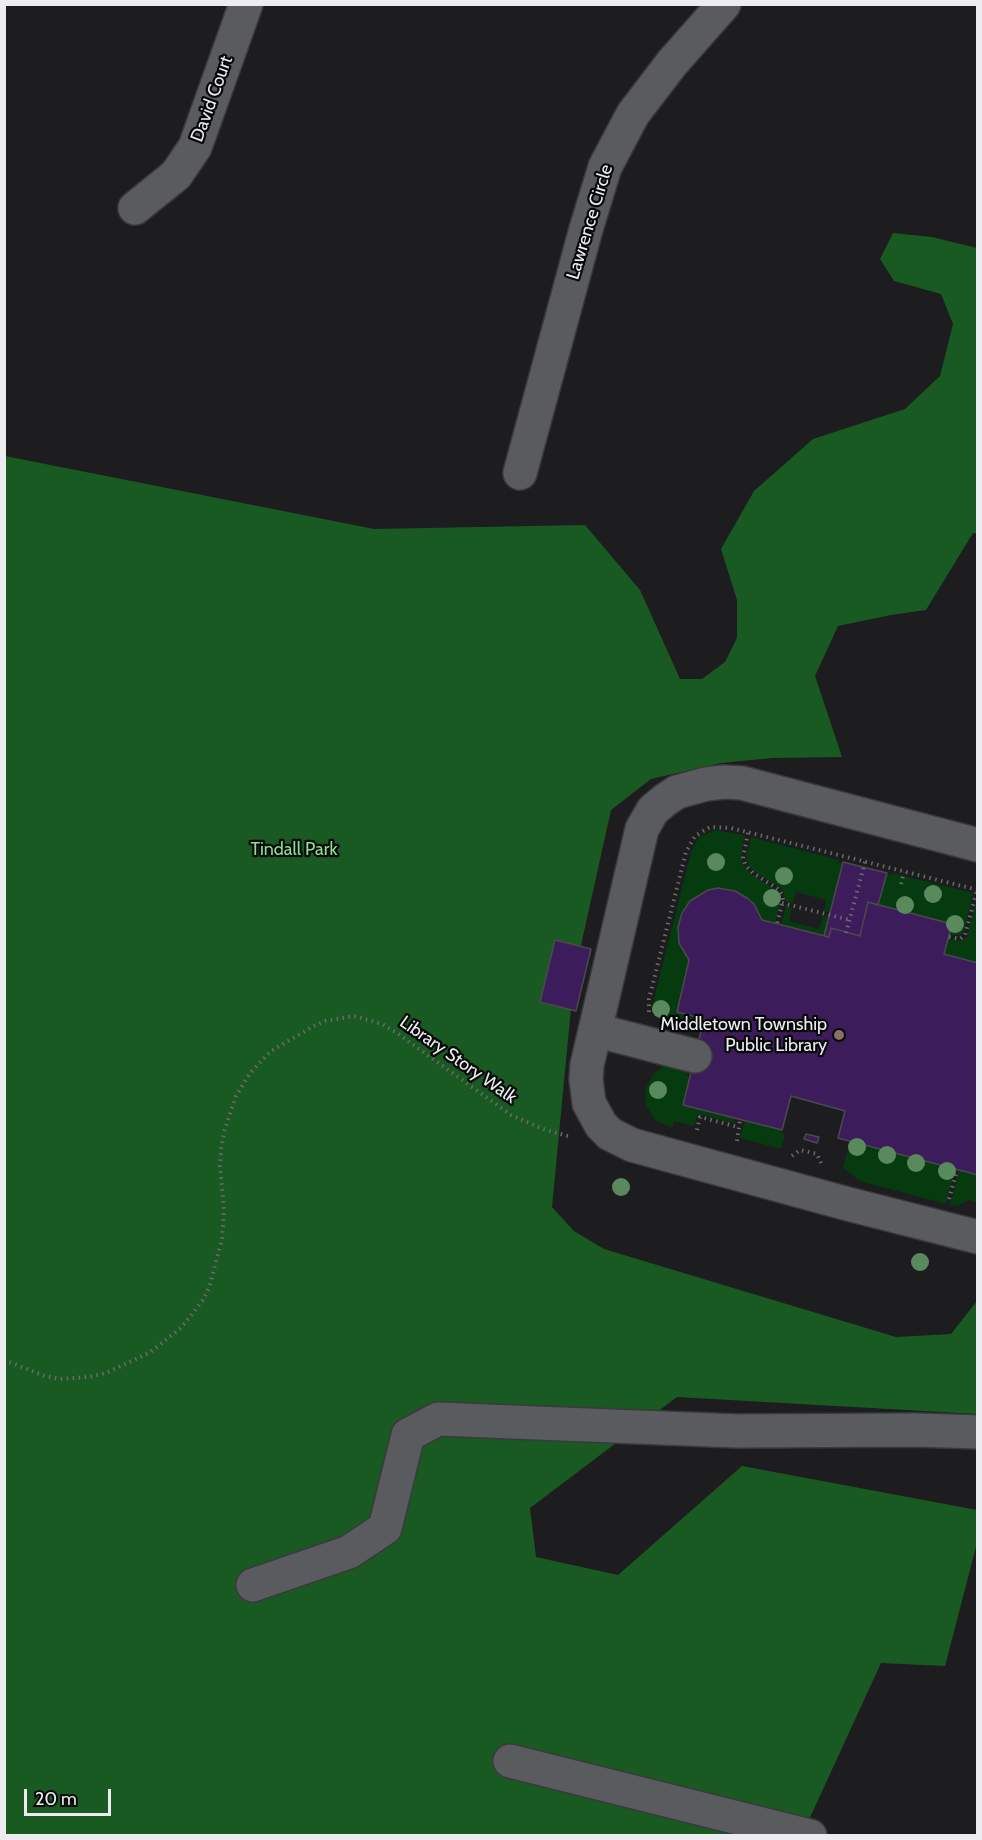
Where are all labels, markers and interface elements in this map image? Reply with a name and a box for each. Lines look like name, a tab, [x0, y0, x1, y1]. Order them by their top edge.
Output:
street label: David Court	[186, 53, 238, 145]
street label: Lawrence Circle	[562, 162, 618, 282]
park label: Tindall Park	[251, 839, 337, 861]
street label: Library Story Walk	[395, 1012, 521, 1108]
place label: Middletown Township Public Library	[660, 1014, 827, 1056]
marker: Middletown Township Public Library	[832, 1028, 846, 1042]
scale bar	[27, 1777, 114, 1815]
text: 20 m	[35, 1788, 77, 1810]

